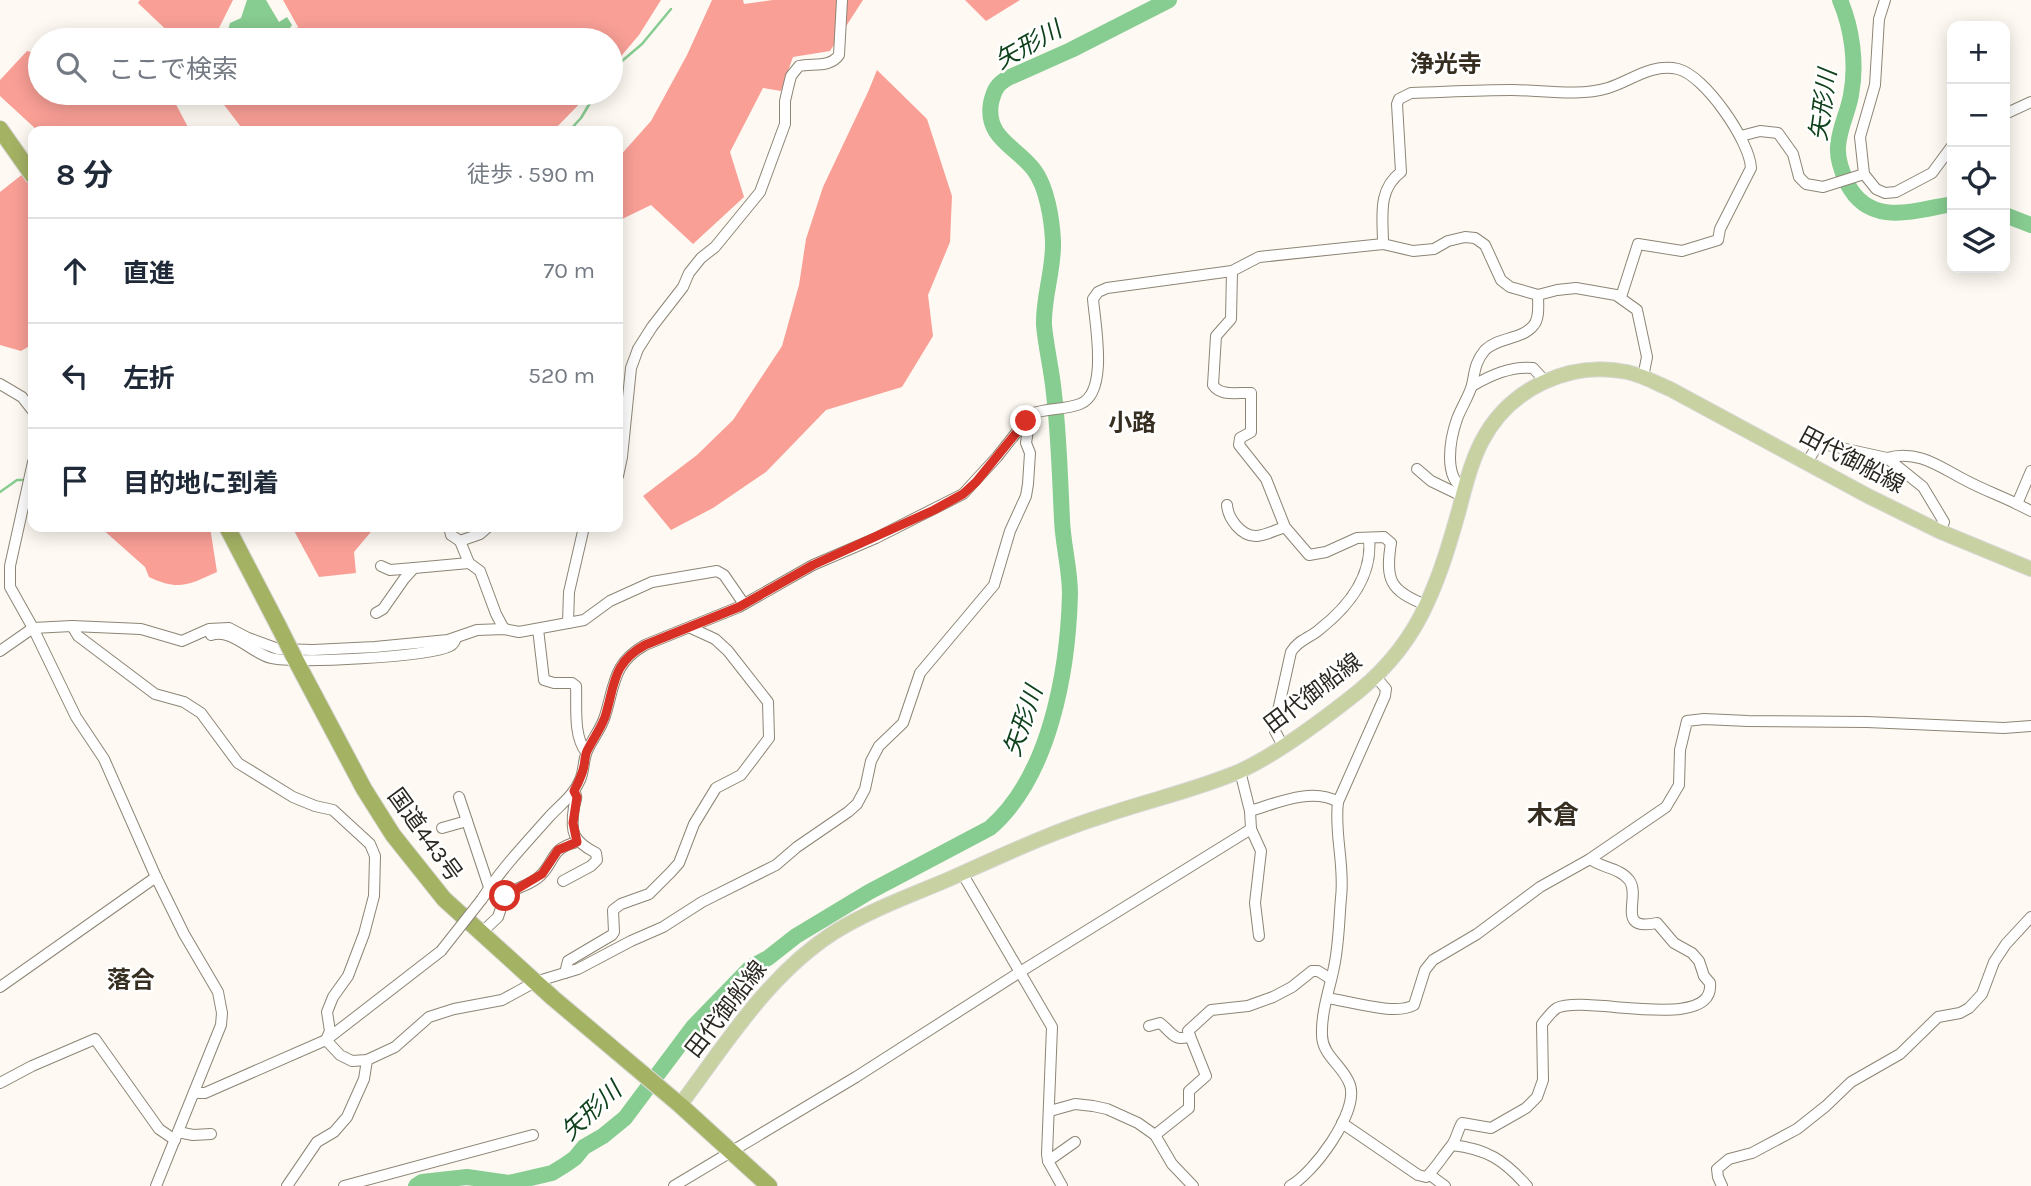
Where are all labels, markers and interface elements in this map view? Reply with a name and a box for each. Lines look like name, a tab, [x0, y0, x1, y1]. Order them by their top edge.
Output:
water label: 矢形川	[990, 14, 1069, 75]
map controls	[1947, 21, 2010, 273]
button: +	[1947, 21, 2010, 84]
search box	[28, 28, 623, 105]
icon: search	[52, 48, 90, 86]
district label: 浄光寺	[1410, 50, 1482, 78]
text: ここで検索	[108, 54, 238, 85]
water label: 矢形川	[1804, 64, 1842, 143]
button: −	[1947, 84, 2010, 147]
button: locate	[1947, 147, 2010, 210]
text: 8 分	[56, 157, 113, 193]
text: 徒歩 · 590 m	[467, 161, 595, 188]
button: layers	[1947, 210, 2010, 273]
icon: ahead	[56, 252, 94, 290]
text: 70 m	[544, 257, 595, 284]
text: 直進	[123, 258, 175, 289]
icon: left	[56, 357, 94, 395]
text: 520 m	[528, 362, 595, 389]
text: 左折	[123, 363, 175, 394]
route end	[1010, 405, 1041, 436]
district label: 小路	[1108, 409, 1156, 437]
street label: 田代御船線	[1795, 421, 1909, 499]
icon: arrive	[56, 462, 94, 500]
text: 目的地に到着	[123, 468, 279, 499]
street label: 田代御船線	[1259, 648, 1367, 738]
water label: 矢形川	[998, 680, 1049, 760]
street label: 国道443号	[382, 783, 468, 887]
district label: 木倉	[1527, 800, 1579, 831]
route start	[489, 880, 520, 911]
street label: 田代御船線	[680, 955, 772, 1063]
district label: 落合	[107, 966, 155, 994]
water label: 矢形川	[555, 1074, 629, 1146]

